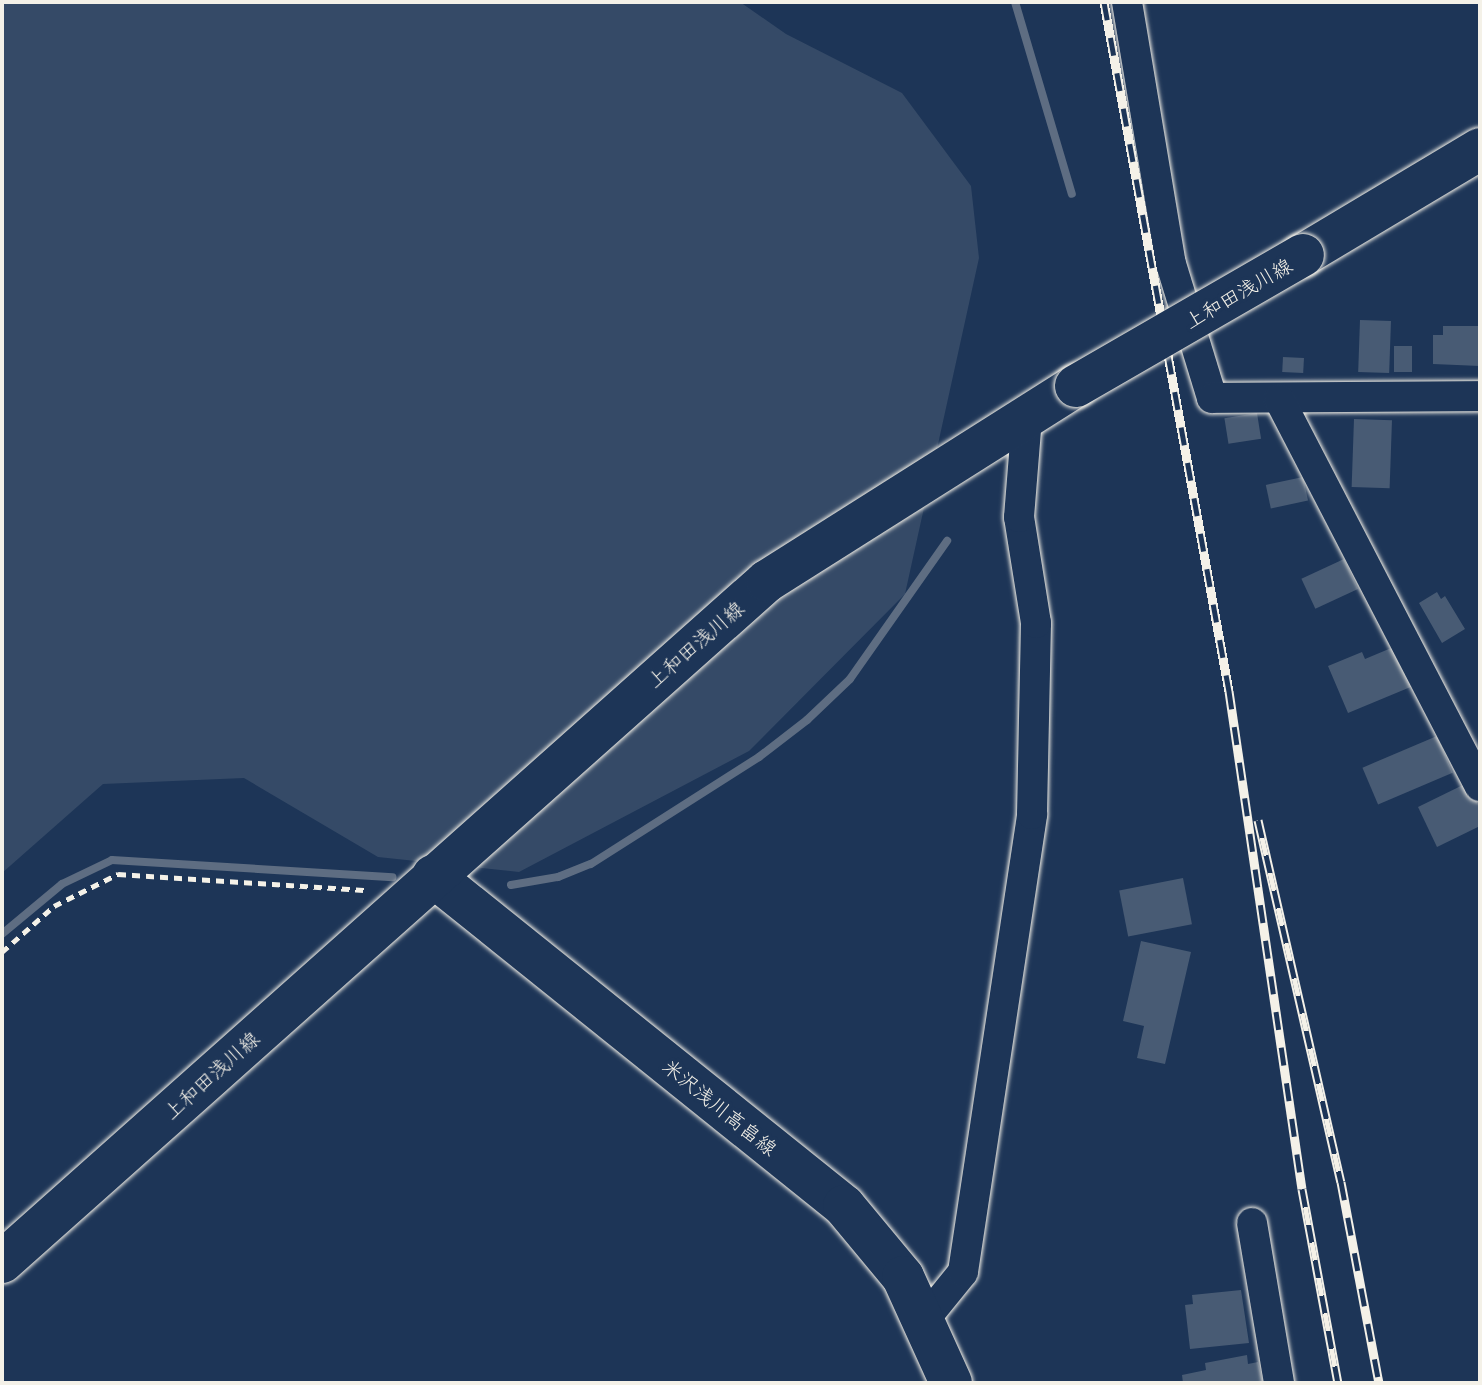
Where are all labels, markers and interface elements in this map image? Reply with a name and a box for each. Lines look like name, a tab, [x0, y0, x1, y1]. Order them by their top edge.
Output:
street label: 上和田浅川線	[1180, 253, 1296, 333]
street label: 上和田浅川線	[642, 596, 748, 692]
street label: 上和田浅川線	[158, 1026, 264, 1124]
street label: 米沢浅川高畠線	[658, 1054, 782, 1160]

